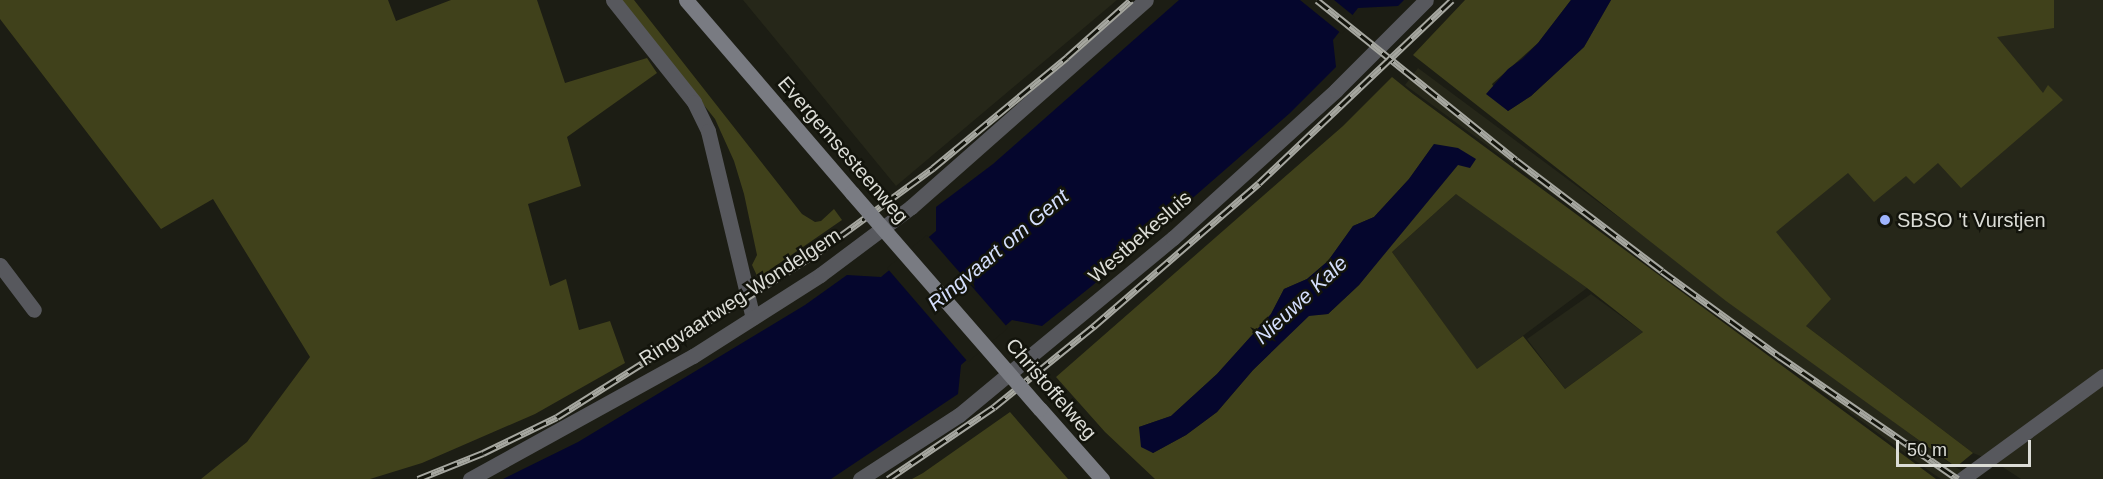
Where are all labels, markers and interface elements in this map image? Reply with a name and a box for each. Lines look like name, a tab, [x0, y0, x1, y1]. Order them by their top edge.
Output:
street label: Evergemsesteenweg	[773, 72, 913, 228]
water label: Ringvaart om Gent	[922, 184, 1074, 316]
street label: Westbekesluis	[1084, 186, 1196, 288]
place label: SBSO 't Vurstjen	[1897, 208, 2046, 232]
marker: SBSO 't Vurstjen	[1878, 213, 1892, 227]
street label: Ringvaartweg-Wondelgem	[635, 223, 845, 371]
water label: Nieuwe Kale	[1249, 251, 1353, 349]
street label: Christoffelweg	[1000, 333, 1102, 445]
scale bar	[1899, 428, 2034, 466]
text: 50 m	[1907, 440, 1947, 460]

